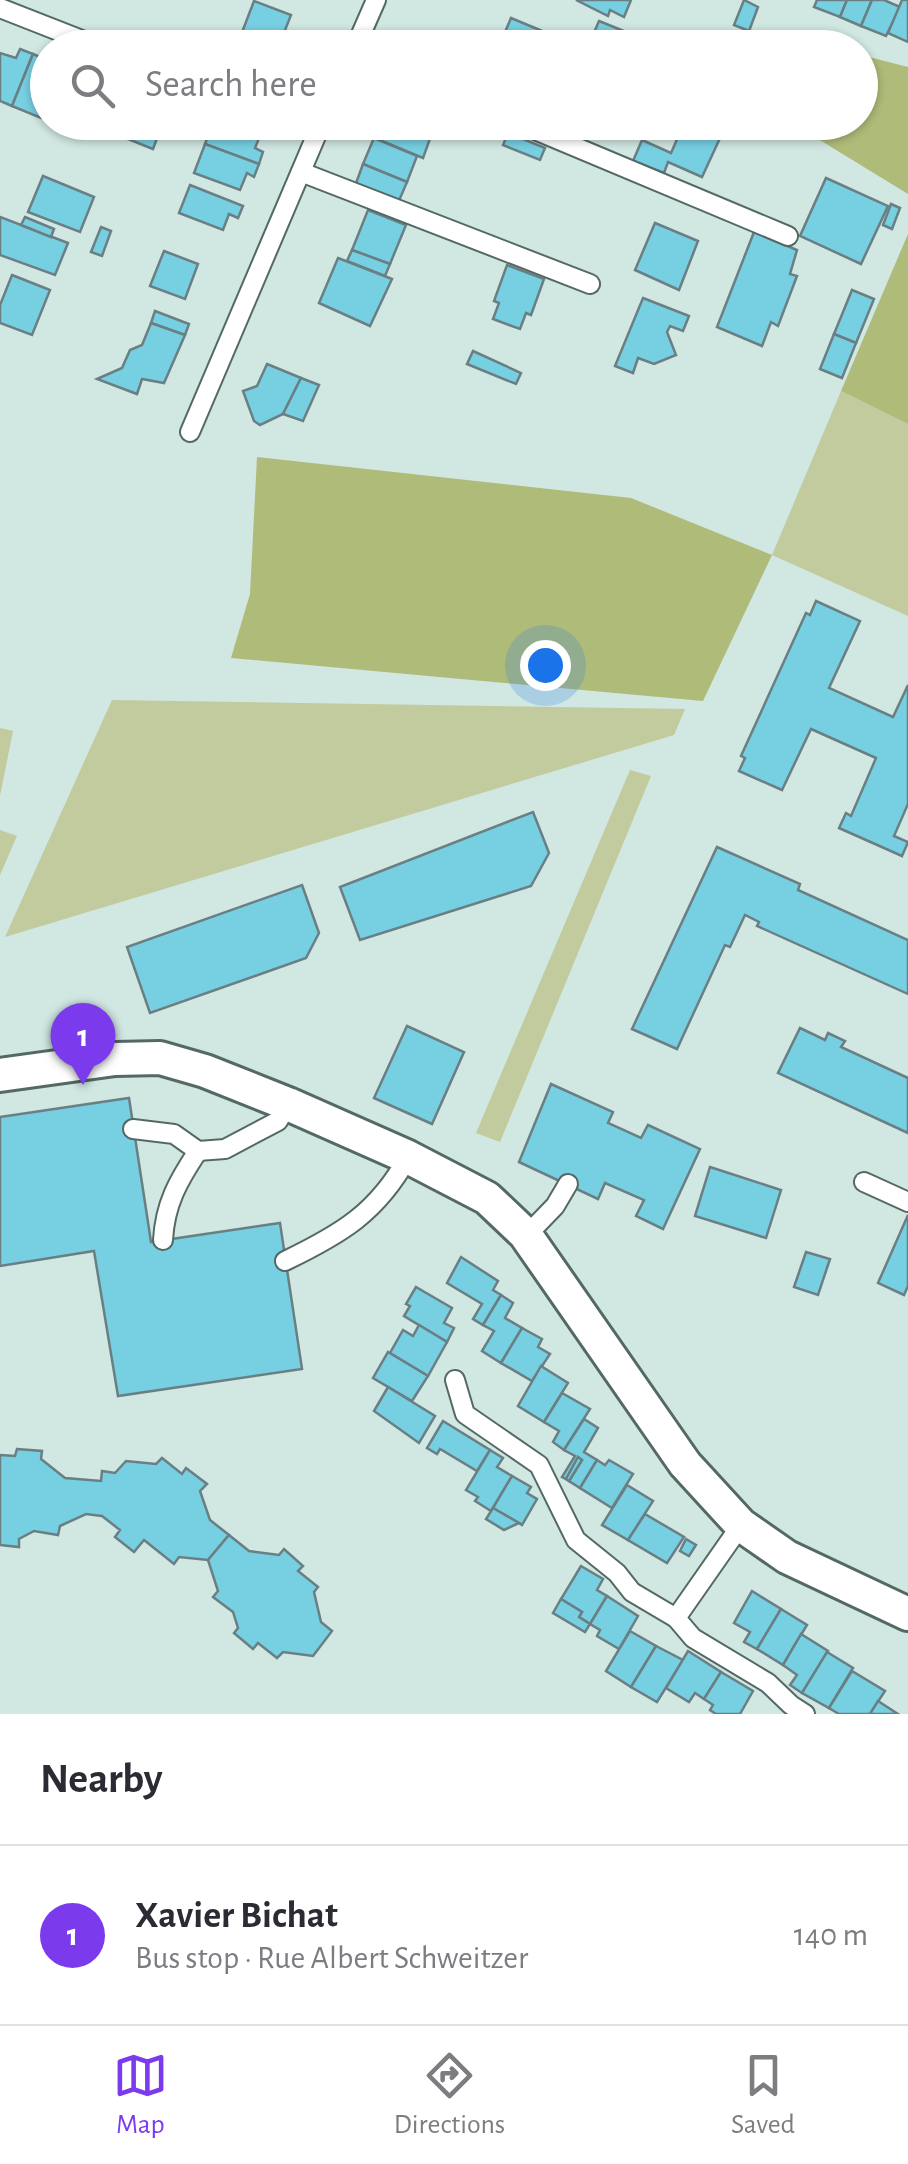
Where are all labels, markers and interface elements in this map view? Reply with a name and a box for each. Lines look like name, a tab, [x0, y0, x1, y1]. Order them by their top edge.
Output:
search box	[30, 30, 878, 140]
icon: search	[65, 58, 120, 113]
text: Search here	[145, 66, 317, 104]
your location	[520, 640, 571, 691]
pin: 1	[51, 1002, 116, 1085]
text: Nearby	[40, 1758, 163, 1800]
text: Xavier Bichat	[135, 1897, 338, 1935]
text: 1	[67, 1919, 78, 1951]
text: 140 m	[794, 1919, 868, 1951]
text: Bus stop · Rue Albert Schweitzer	[135, 1942, 528, 1974]
tab: Map	[113, 2048, 168, 2142]
tab: Directions	[394, 2048, 505, 2142]
tab: Saved	[731, 2048, 795, 2142]

